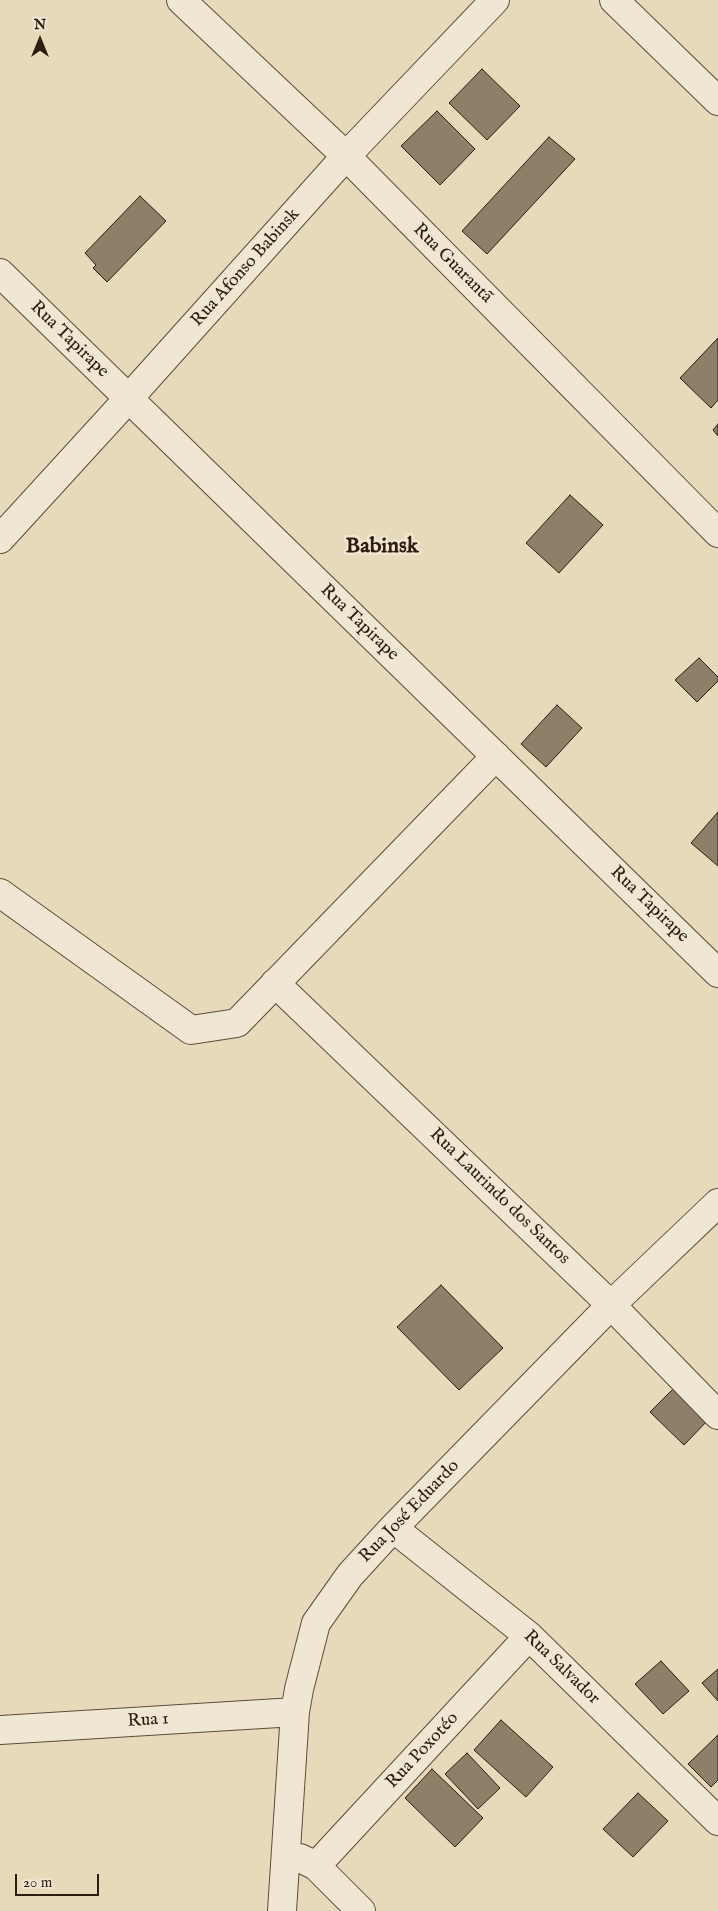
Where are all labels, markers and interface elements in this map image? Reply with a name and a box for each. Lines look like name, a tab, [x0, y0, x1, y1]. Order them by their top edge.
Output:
north arrow	[15, 15, 65, 65]
text: N	[34, 16, 46, 34]
street label: Rua Afonso Babinsk	[187, 204, 305, 332]
street label: Rua Guarantã	[408, 220, 496, 308]
street label: Rua Tapirape	[25, 297, 113, 383]
district label: Babinsk	[346, 534, 418, 560]
street label: Rua Tapirape	[315, 580, 403, 666]
street label: Rua Tapirape	[605, 862, 693, 948]
street label: Rua Laurindo dos Santos	[424, 1124, 574, 1270]
street label: Rua José Eduardo	[355, 1456, 465, 1568]
street label: Rua Salvador	[518, 1626, 604, 1710]
street label: Rua Poxotéo	[382, 1708, 464, 1794]
street label: Rua 1	[127, 1709, 169, 1733]
scale bar	[18, 1864, 101, 1896]
text: 20 m	[23, 1873, 52, 1892]

